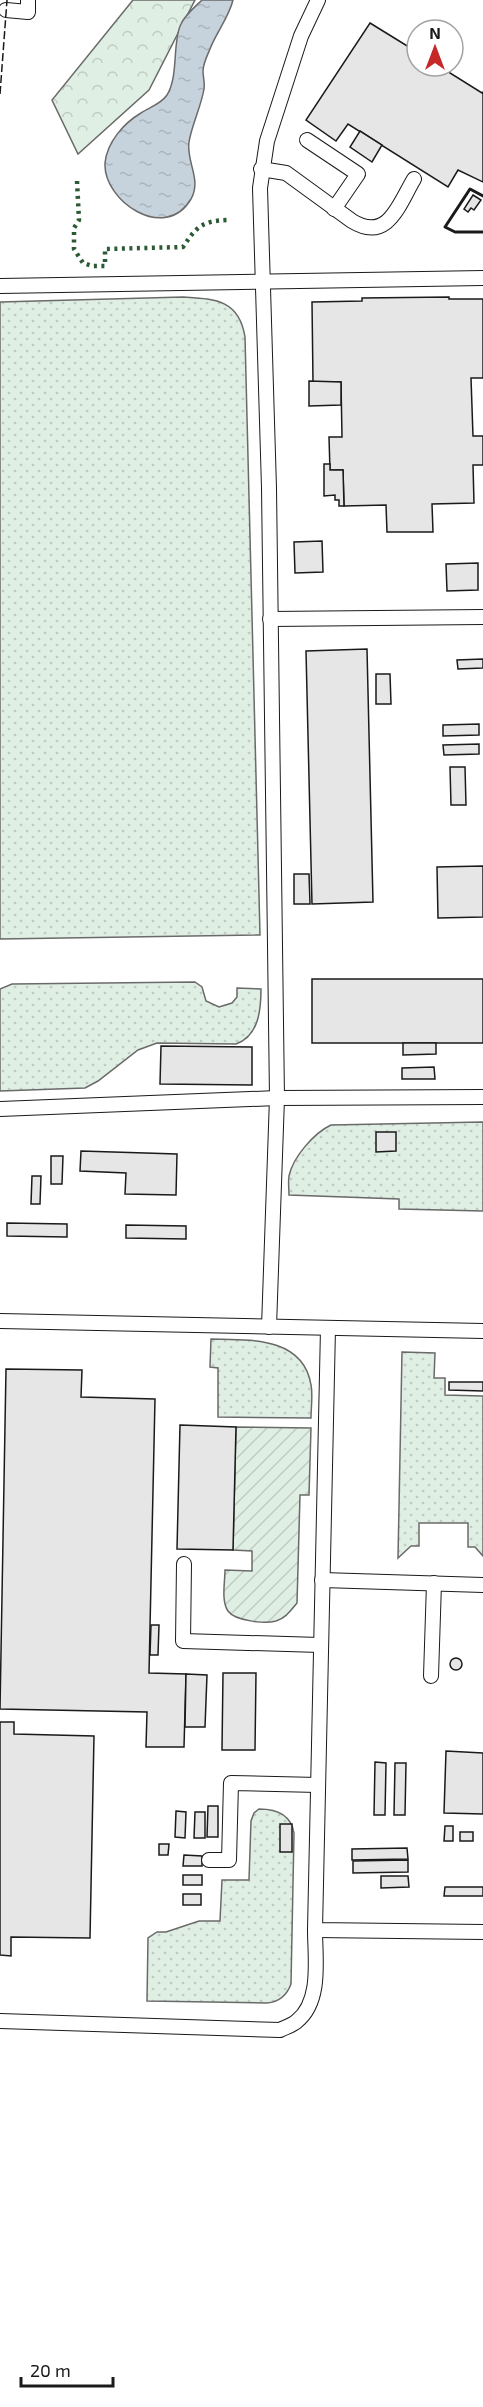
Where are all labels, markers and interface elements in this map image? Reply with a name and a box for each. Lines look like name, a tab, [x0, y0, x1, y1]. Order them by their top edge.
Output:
north arrow	[405, 18, 465, 78]
text: N	[429, 23, 441, 42]
scale bar	[21, 2350, 112, 2388]
text: 20 m	[30, 2359, 71, 2381]

